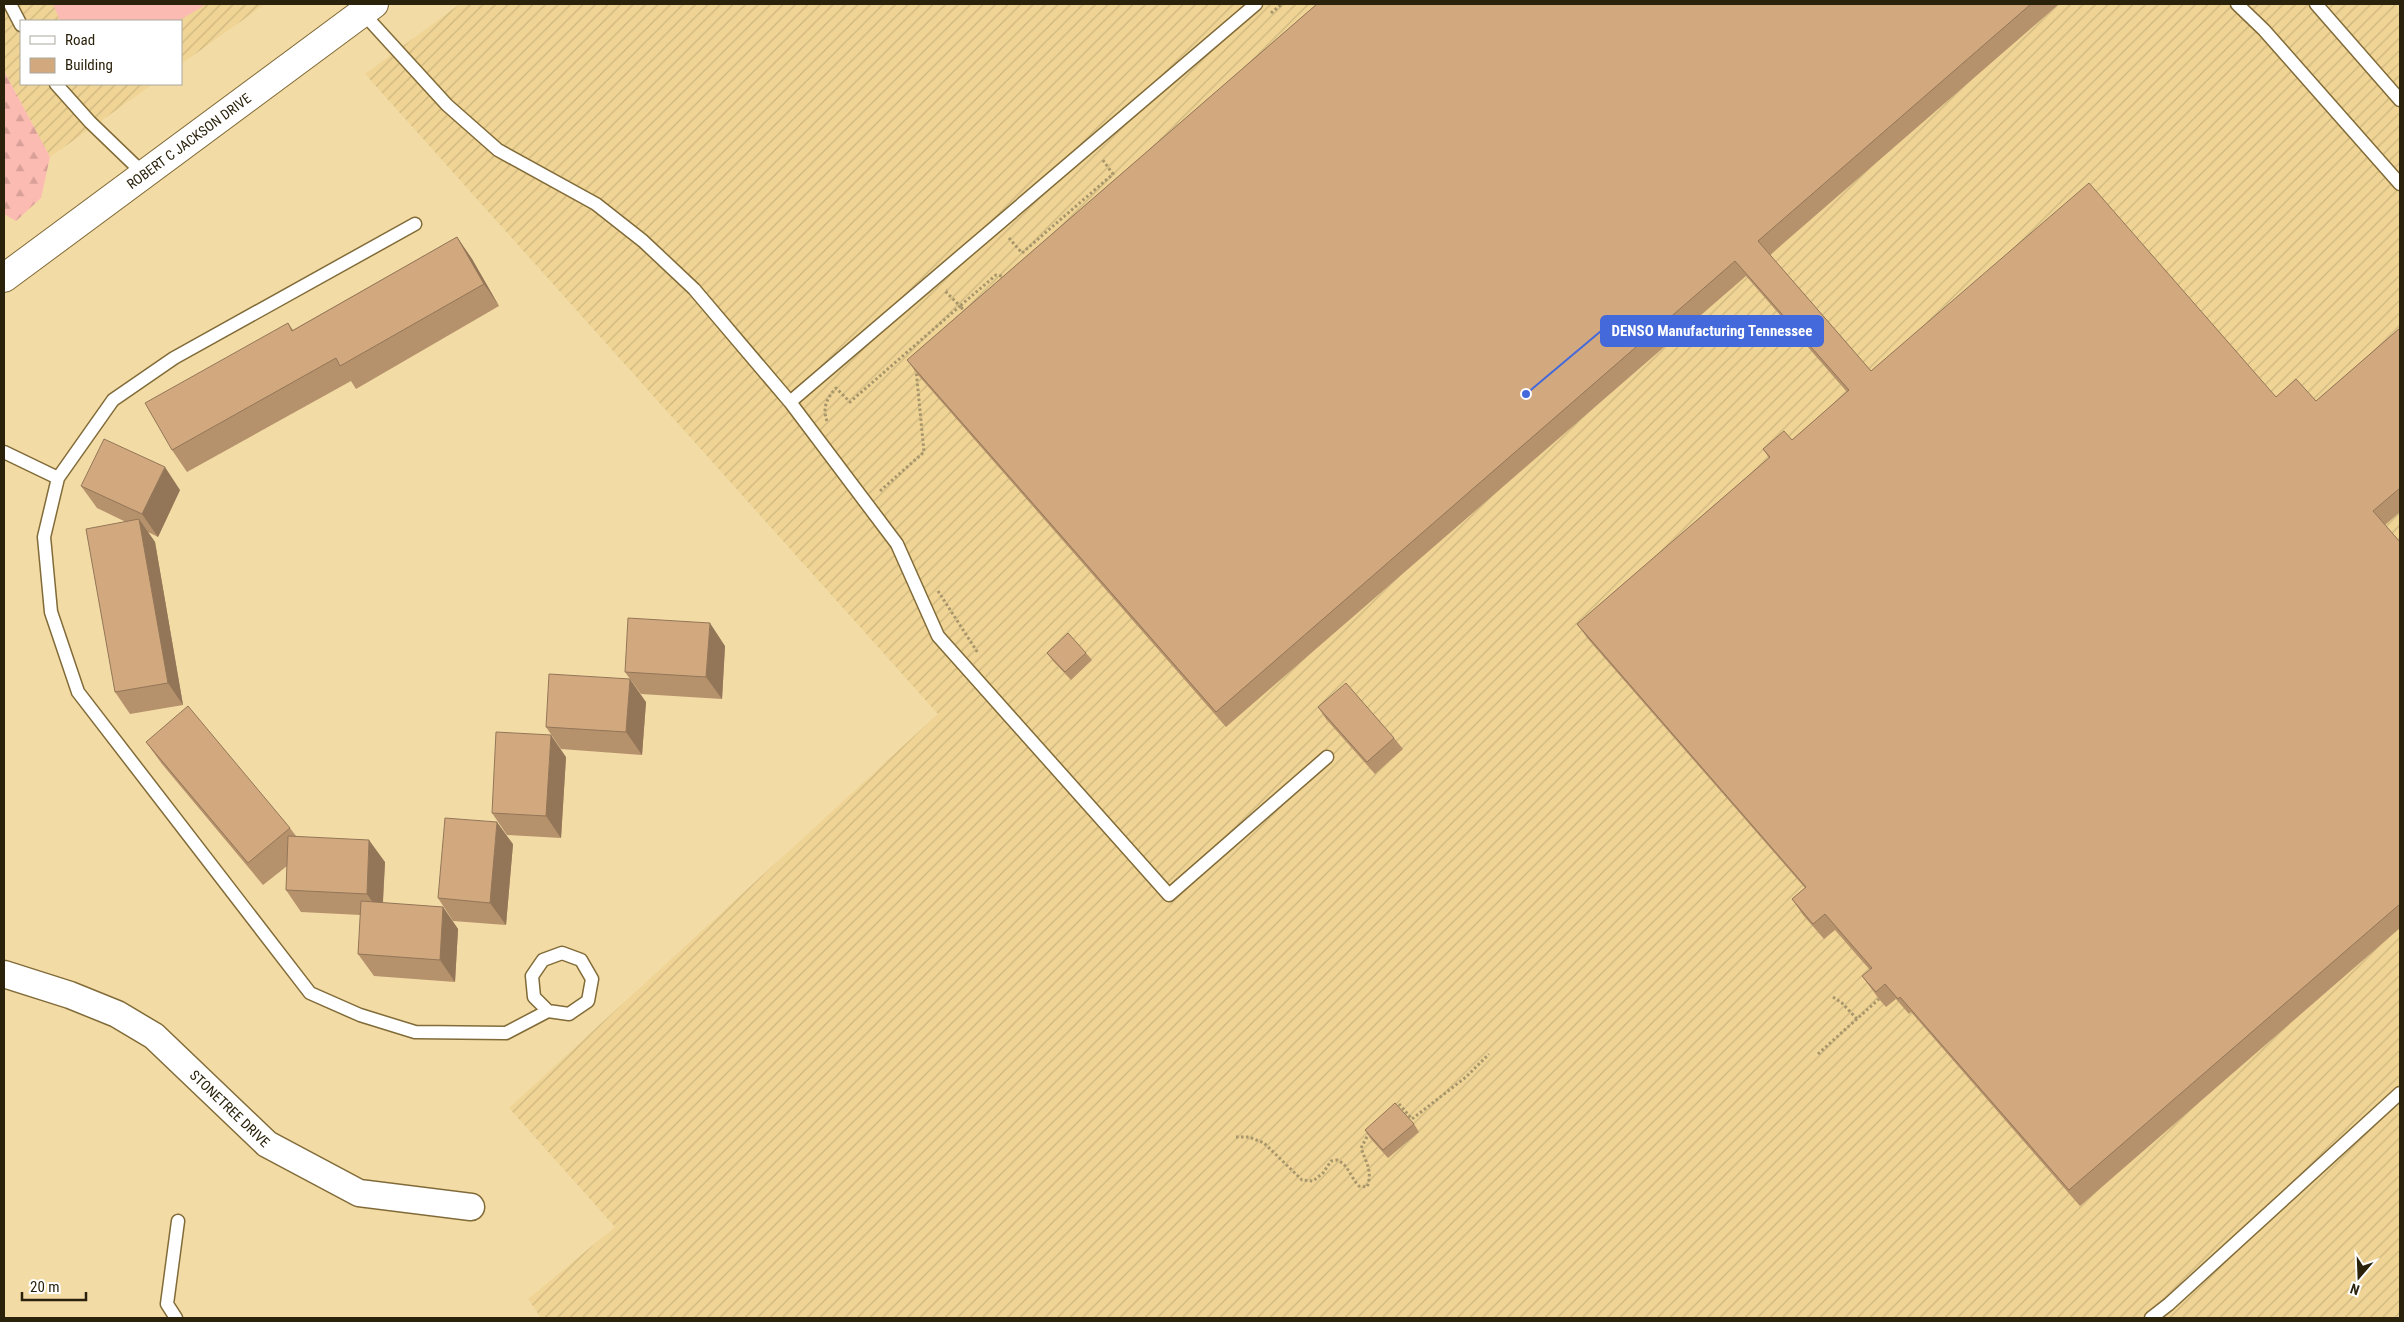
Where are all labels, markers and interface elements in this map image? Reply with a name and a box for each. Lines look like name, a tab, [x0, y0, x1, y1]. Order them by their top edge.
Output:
legend	[20, 20, 182, 85]
text: Road	[65, 31, 95, 49]
text: Building	[65, 56, 113, 74]
street label: ROBERT C JACKSON DRIVE	[124, 90, 254, 192]
callout: DENSO Manufacturing Tennessee	[1601, 316, 1823, 346]
text: DENSO Manufacturing Tennessee	[1612, 322, 1812, 340]
street label: STONETREE DRIVE	[187, 1067, 273, 1150]
north arrow	[2334, 1252, 2384, 1302]
scale bar	[22, 1270, 86, 1302]
text: 20 m	[30, 1278, 60, 1296]
text: N	[2348, 1280, 2361, 1298]

